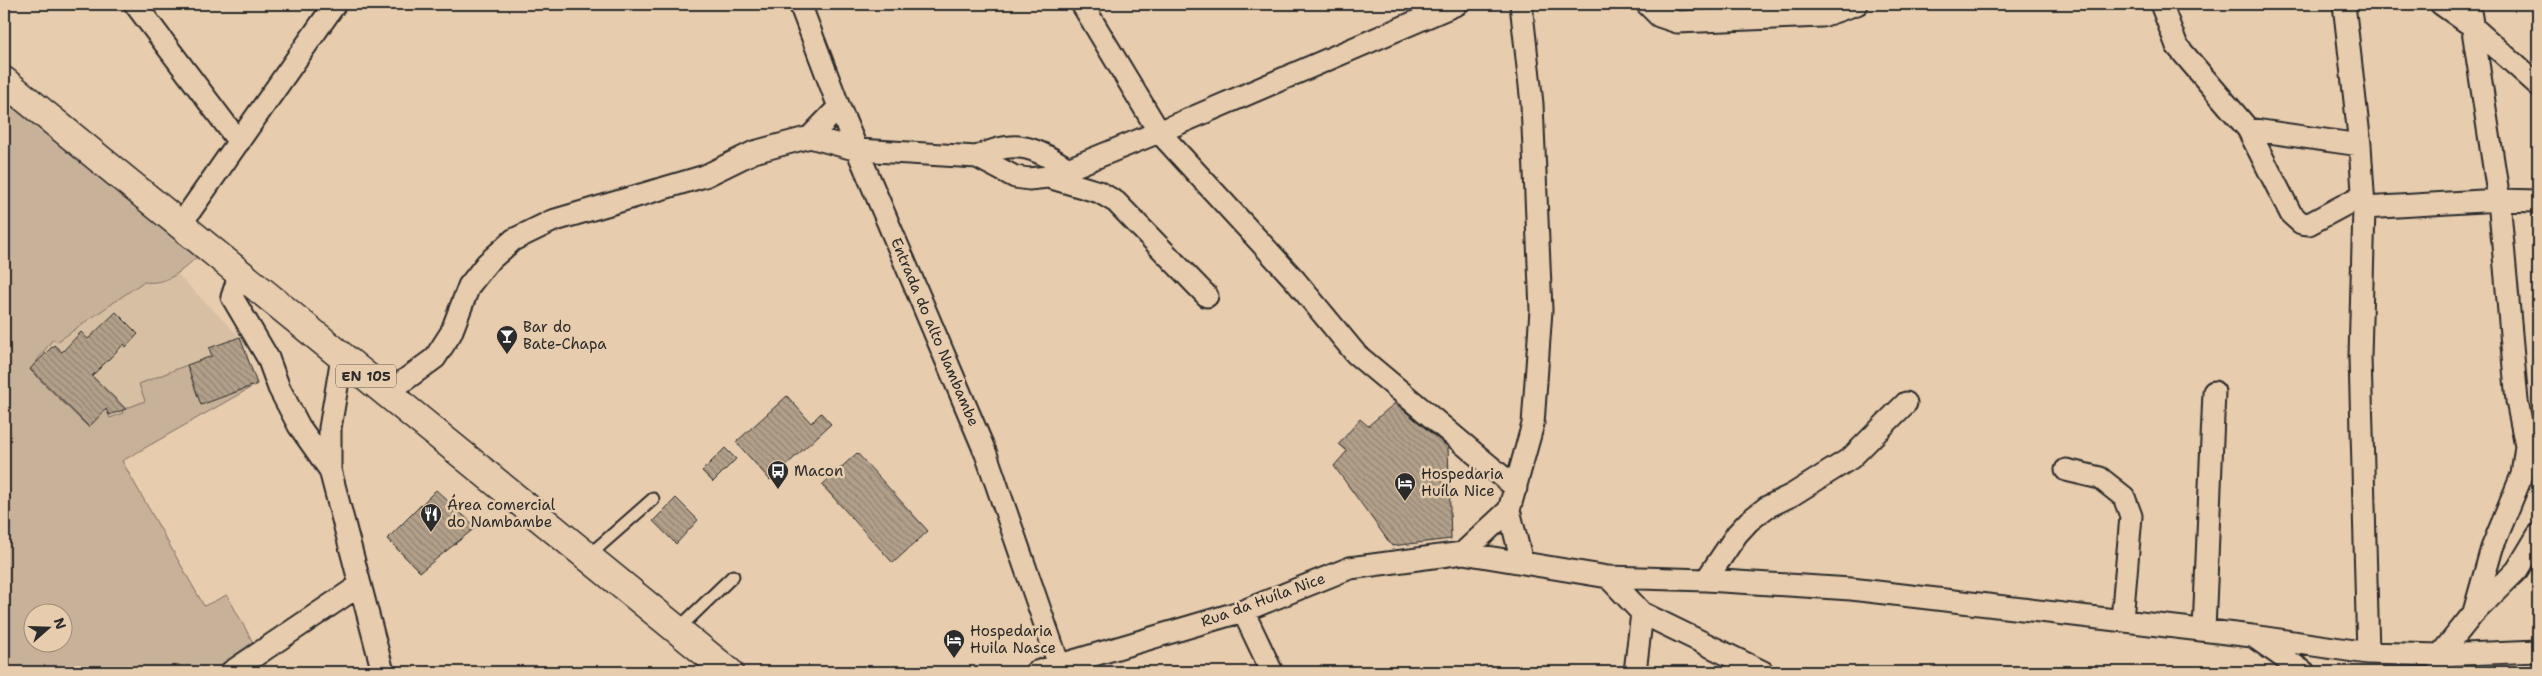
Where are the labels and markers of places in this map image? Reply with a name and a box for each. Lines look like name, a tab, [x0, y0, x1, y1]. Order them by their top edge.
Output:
place label: Bar do Bate-Chapa	[523, 317, 607, 354]
bar icon: Bar do Bate-Chapa	[495, 324, 519, 355]
bus stop icon: Macon	[766, 459, 790, 490]
place label: Macon	[794, 461, 843, 481]
place label: Hospedaria Huíla Nice	[1421, 464, 1504, 501]
hotel icon: Hospedaria Huíla Nice	[1393, 471, 1417, 502]
place label: Área comercial do Nambambe	[447, 494, 556, 532]
restaurant icon: Área comercial do Nambambe	[419, 502, 443, 533]
place label: Hospedaria Huila Nasce	[970, 621, 1056, 658]
hotel icon: Hospedaria Huila Nasce	[942, 628, 966, 659]

